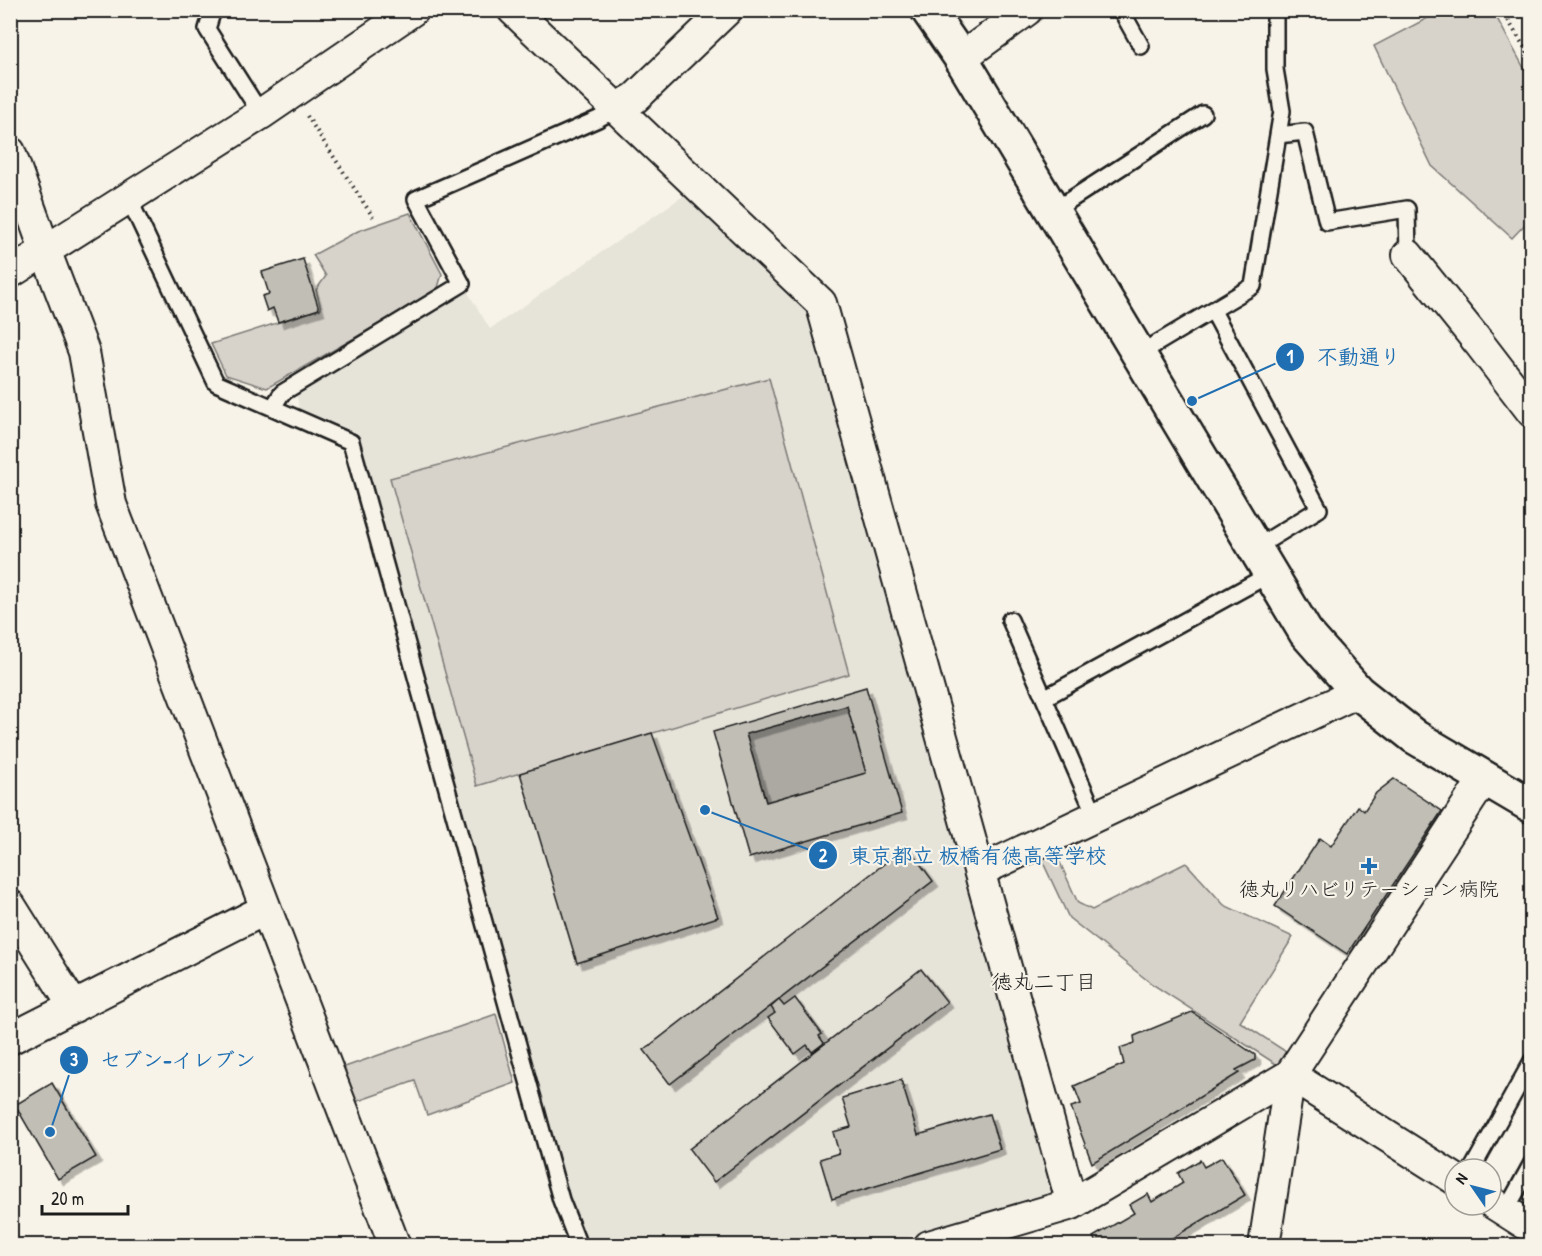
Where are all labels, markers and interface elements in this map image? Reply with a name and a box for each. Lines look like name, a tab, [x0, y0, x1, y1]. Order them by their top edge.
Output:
callout: 不動通り	[1275, 337, 1413, 376]
text: 不動通り	[1317, 342, 1401, 371]
text: 1	[1287, 344, 1294, 369]
callout: 東京都立 板橋有徳高等学校	[808, 836, 1119, 875]
text: 東京都立 板橋有徳高等学校	[850, 841, 1106, 870]
text: 2	[819, 843, 828, 868]
marker: 徳丸リハビリテーション病院	[1360, 857, 1378, 875]
place label: 徳丸リハビリテーション病院	[1239, 875, 1499, 902]
district label: 徳丸二丁目	[992, 967, 1097, 996]
callout: セブン-イレブン	[59, 1041, 268, 1080]
text: セブン-イレブン	[100, 1045, 256, 1074]
text: 3	[70, 1047, 78, 1072]
north arrow	[1443, 1157, 1503, 1217]
text: N	[1449, 1168, 1472, 1188]
scale bar	[42, 1178, 128, 1216]
text: 20 m	[51, 1186, 84, 1211]

